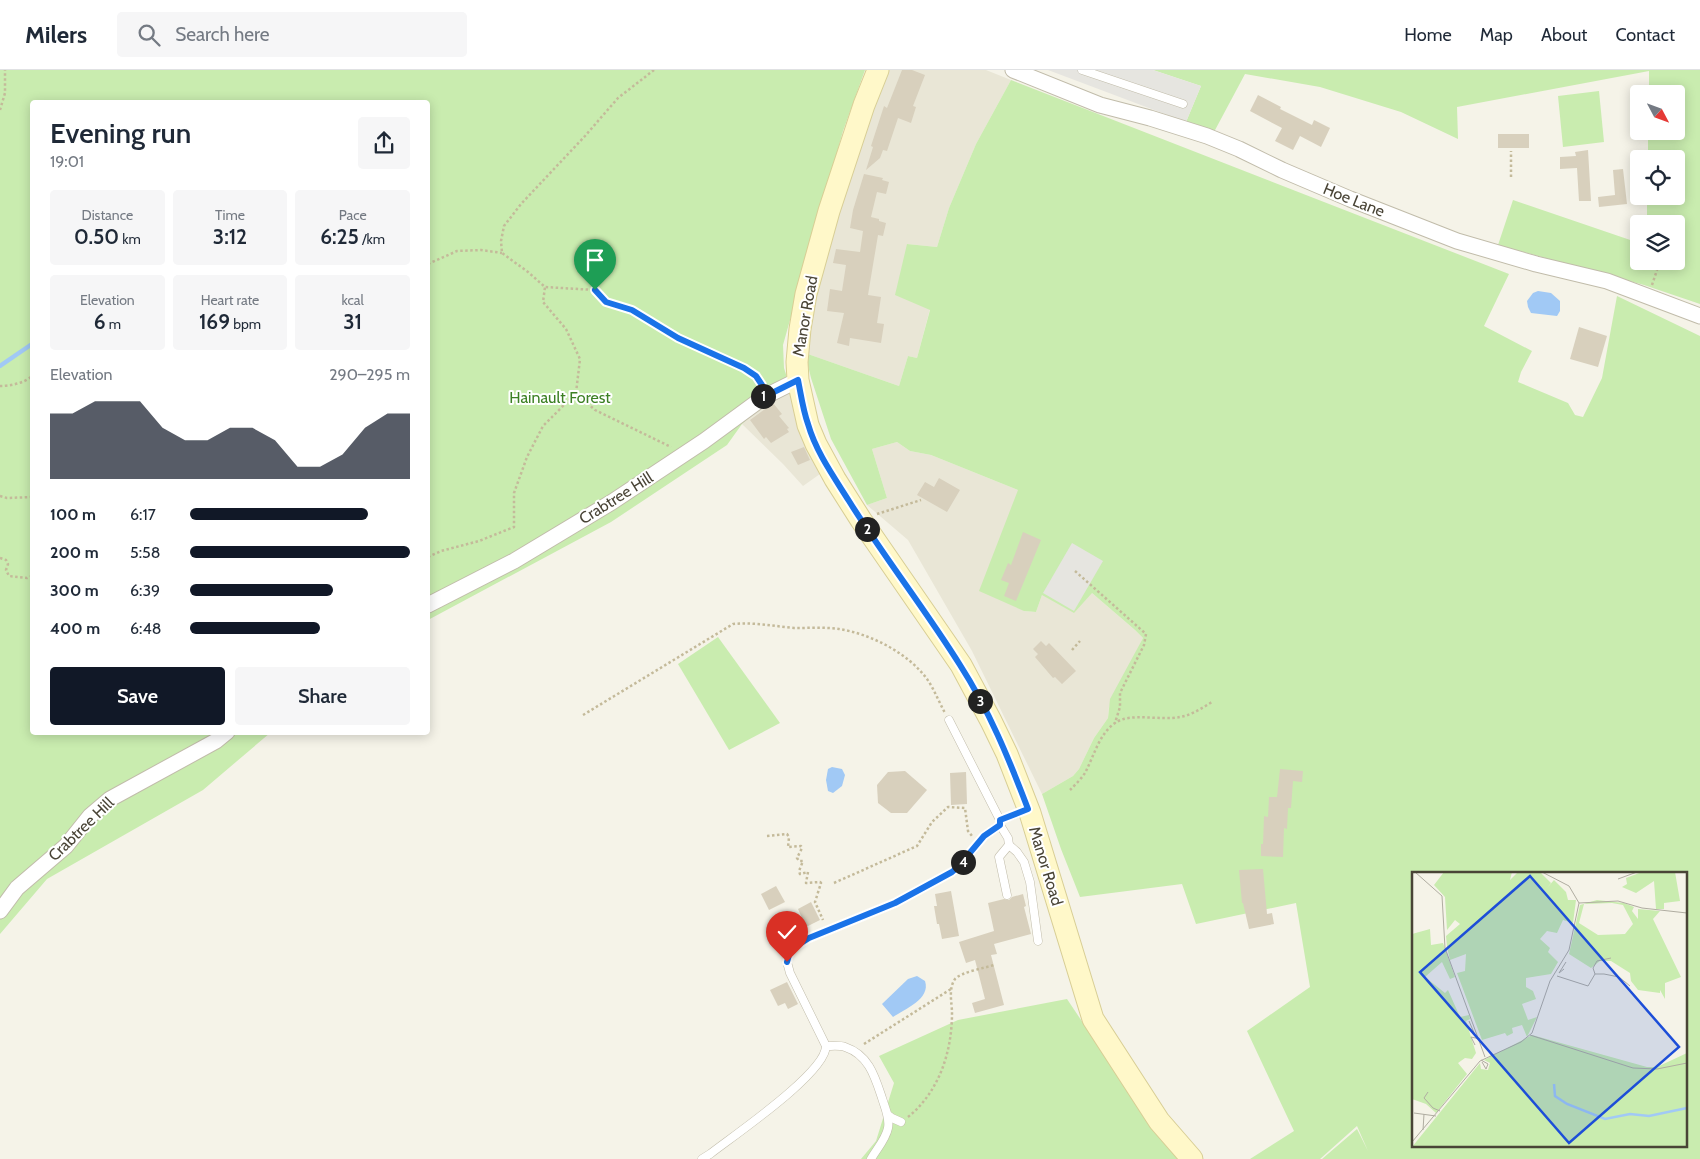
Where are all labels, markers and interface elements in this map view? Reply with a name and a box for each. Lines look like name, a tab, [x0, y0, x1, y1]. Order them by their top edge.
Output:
search box	[117, 12, 467, 57]
text: Milers	[25, 20, 87, 49]
icon: search	[135, 21, 163, 49]
text: Search here	[175, 23, 270, 46]
text: Home	[1404, 24, 1452, 46]
text: Map	[1480, 24, 1513, 46]
text: About	[1541, 24, 1587, 46]
text: Contact	[1615, 24, 1675, 46]
north arrow	[1630, 85, 1685, 140]
map controls	[1630, 85, 1685, 270]
text: Evening run	[50, 116, 191, 150]
button: share	[358, 117, 410, 169]
button: locate	[1630, 150, 1685, 205]
text: 19:01	[50, 152, 84, 171]
street label: Hoe Lane	[1321, 179, 1387, 221]
text: Distance	[82, 206, 133, 224]
text: Time	[215, 206, 245, 224]
text: Pace	[339, 206, 367, 224]
button: layers	[1630, 215, 1685, 270]
text: 0.50	[74, 224, 119, 249]
text: 3:12	[213, 224, 247, 249]
text: 6:25	[320, 224, 359, 249]
text: km	[119, 230, 141, 248]
text: /km	[359, 230, 385, 248]
pin	[574, 239, 616, 290]
icon: arrive	[581, 246, 609, 274]
street label: Manor Road	[789, 274, 821, 358]
text: Elevation	[80, 291, 135, 309]
text: Heart rate	[201, 291, 259, 309]
text: kcal	[341, 291, 364, 309]
text: 6	[94, 309, 106, 334]
text: 169	[199, 309, 230, 334]
text: 31	[343, 309, 362, 334]
text: m	[106, 315, 121, 333]
text: bpm	[230, 315, 261, 333]
text: Elevation	[50, 365, 113, 384]
text: 290–295 m	[329, 365, 410, 384]
pin: 1	[750, 384, 776, 408]
text: 1	[761, 387, 766, 405]
park label: Hainault Forest	[509, 388, 611, 407]
street label: Crabtree Hill	[576, 468, 657, 528]
text: 100 m	[50, 505, 96, 524]
text: 6:17	[130, 505, 156, 524]
pin: 2	[854, 516, 880, 542]
text: 2	[864, 520, 871, 538]
text: 200 m	[50, 543, 99, 562]
text: 5:58	[130, 543, 160, 562]
text: 300 m	[50, 581, 99, 600]
text: 6:39	[130, 581, 160, 600]
text: 400 m	[50, 619, 100, 638]
text: 6:48	[130, 619, 161, 638]
button: Save	[50, 667, 225, 725]
button: Share	[235, 667, 410, 725]
pin: 3	[968, 688, 992, 714]
text: 3	[977, 692, 984, 710]
street label: Crabtree Hill	[44, 793, 118, 865]
street label: Manor Road	[1025, 824, 1067, 908]
pin: 4	[950, 850, 976, 874]
text: 4	[959, 853, 968, 871]
inset map	[1412, 872, 1688, 1146]
pin	[766, 911, 808, 962]
icon: check	[773, 918, 801, 946]

